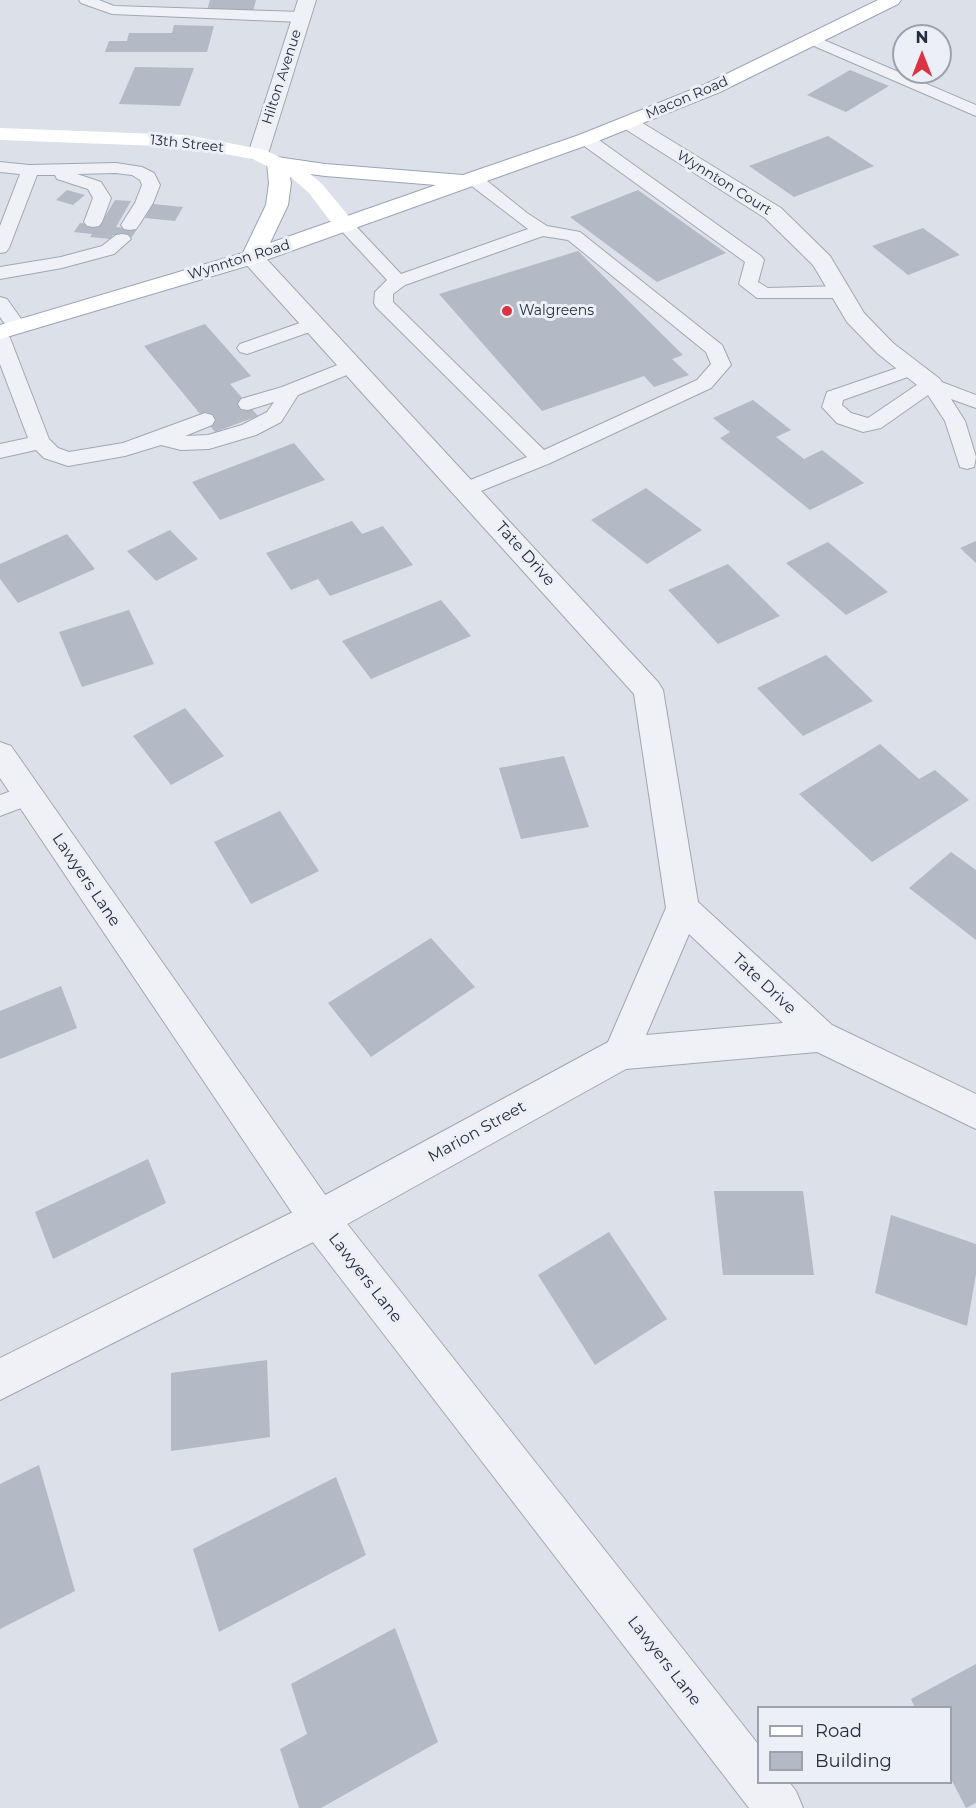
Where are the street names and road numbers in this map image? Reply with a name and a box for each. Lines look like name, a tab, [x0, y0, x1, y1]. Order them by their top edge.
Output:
street label: Hilton Avenue	[259, 27, 305, 127]
street label: Macon Road	[643, 73, 731, 123]
street label: 13th Street	[149, 132, 225, 156]
street label: Wynnton Court	[673, 147, 775, 219]
street label: Wynnton Road	[186, 236, 292, 284]
street label: Tate Drive	[491, 518, 559, 590]
street label: Lawyers Lane	[48, 830, 124, 930]
street label: Tate Drive	[728, 950, 800, 1018]
street label: Marion Street	[425, 1097, 529, 1167]
street label: Lawyers Lane	[324, 1229, 406, 1327]
street label: Lawyers Lane	[623, 1612, 705, 1710]

